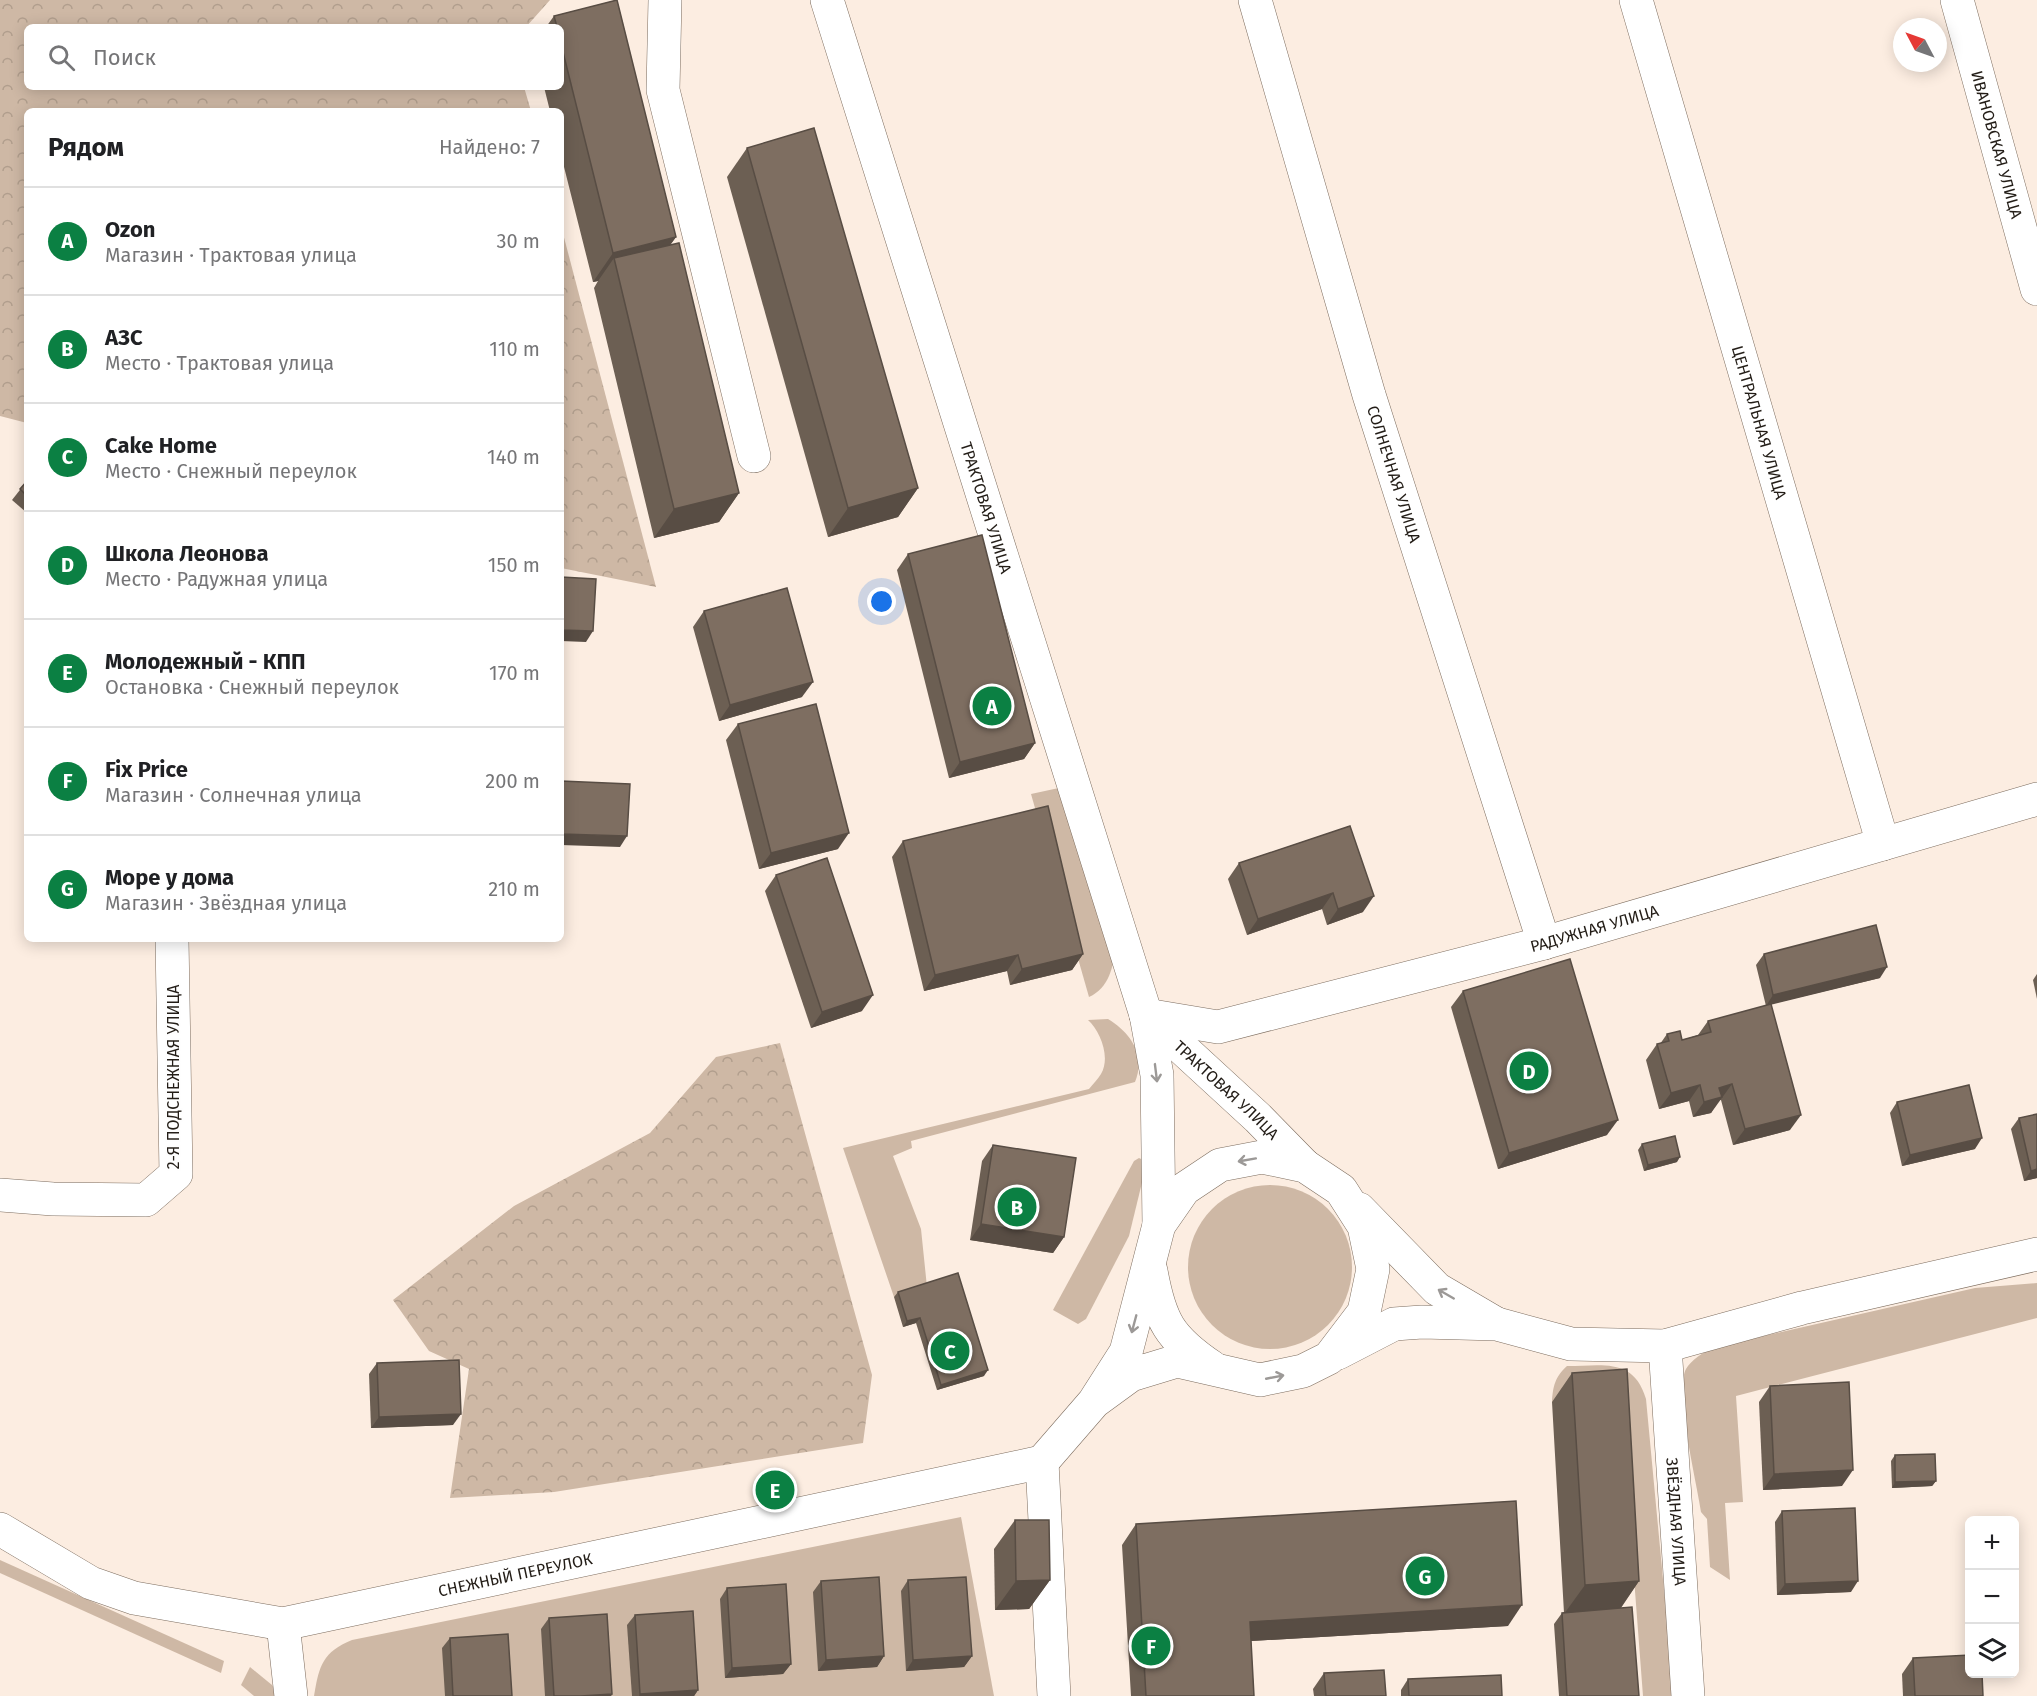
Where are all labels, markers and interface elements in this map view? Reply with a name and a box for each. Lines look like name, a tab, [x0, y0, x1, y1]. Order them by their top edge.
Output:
north arrow	[1893, 18, 1947, 72]
search box	[24, 24, 564, 90]
icon: search	[45, 41, 78, 74]
text: Поиск	[93, 44, 156, 71]
street label: ИВАНОВСКАЯ УЛИЦА	[1967, 69, 2026, 222]
text: Рядом	[48, 132, 124, 163]
text: Найдено: 7	[439, 135, 540, 159]
text: Ozon	[105, 216, 155, 243]
text: A	[62, 229, 73, 253]
text: 30 m	[496, 229, 540, 253]
text: Магазин · Трактовая улица	[105, 243, 357, 267]
text: АЗС	[105, 324, 143, 351]
text: B	[61, 337, 74, 361]
text: 110 m	[489, 337, 540, 361]
street label: ЦЕНТРАЛЬНАЯ УЛИЦА	[1728, 343, 1791, 502]
text: Место · Трактовая улица	[105, 351, 334, 375]
street label: СОЛНЕЧНАЯ УЛИЦА	[1363, 403, 1425, 546]
text: Cake Home	[105, 432, 217, 459]
street label: ТРАКТОВАЯ УЛИЦА	[957, 440, 1016, 576]
text: C	[62, 445, 73, 469]
text: 140 m	[487, 445, 540, 469]
text: Место · Снежный переулок	[105, 459, 357, 483]
text: Школа Леонова	[105, 540, 268, 567]
text: D	[61, 553, 74, 577]
text: 150 m	[488, 553, 540, 577]
text: Место · Радужная улица	[105, 567, 328, 591]
your location	[867, 587, 896, 616]
text: Молодежный - КПП	[105, 648, 306, 675]
text: E	[62, 661, 73, 685]
text: 170 m	[489, 661, 540, 685]
text: Остановка · Снежный переулок	[105, 675, 399, 699]
pin: A	[972, 684, 1012, 728]
text: Fix Price	[105, 756, 188, 783]
text: F	[63, 769, 72, 793]
text: 200 m	[485, 769, 540, 793]
text: Магазин · Солнечная улица	[105, 783, 362, 807]
text: Море у дома	[105, 864, 234, 891]
text: G	[61, 877, 74, 901]
text: 210 m	[488, 877, 540, 901]
text: Магазин · Звёздная улица	[105, 891, 347, 915]
street label: РАДУЖНАЯ УЛИЦА	[1528, 901, 1662, 956]
street label: 2-Я ПОДСНЕЖНАЯ УЛИЦА	[164, 984, 183, 1169]
street label: ТРАКТОВАЯ УЛИЦА	[1170, 1037, 1283, 1144]
pin: D	[1510, 1048, 1549, 1094]
one-way arrow	[1150, 1062, 1161, 1082]
one-way arrow	[1238, 1155, 1258, 1166]
pin: B	[998, 1184, 1036, 1230]
one-way arrow	[1438, 1288, 1455, 1300]
one-way arrow	[1128, 1314, 1140, 1333]
pin: C	[930, 1328, 970, 1374]
one-way arrow	[1265, 1371, 1285, 1382]
street label: ЗВЁЗДНАЯ УЛИЦА	[1662, 1457, 1690, 1587]
pin: E	[756, 1468, 794, 1512]
map controls	[1965, 1516, 2019, 1678]
button: +	[1965, 1516, 2019, 1570]
street label: СНЕЖНЫЙ ПЕРЕУЛОК	[436, 1549, 595, 1601]
pin: G	[1406, 1554, 1444, 1598]
button: −	[1965, 1570, 2019, 1624]
pin: F	[1132, 1624, 1170, 1668]
button: layers	[1965, 1624, 2019, 1678]

